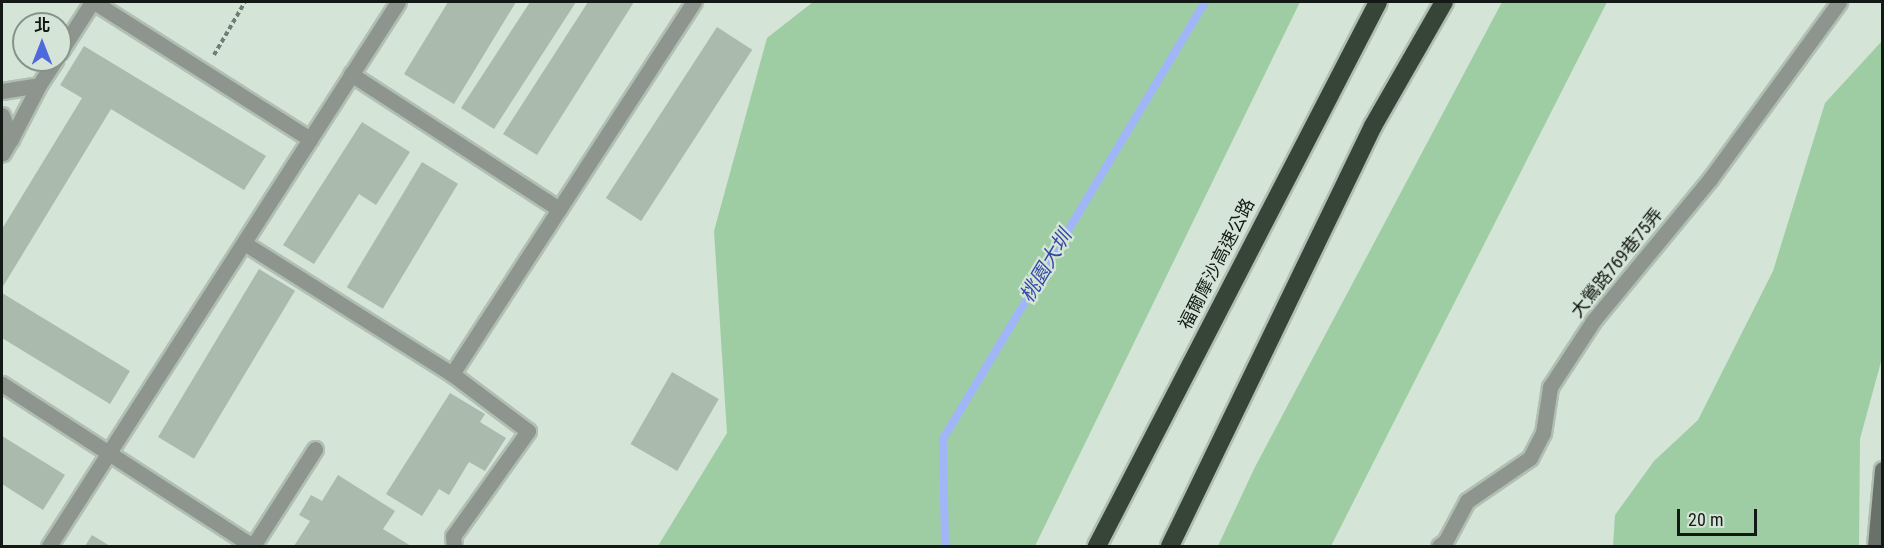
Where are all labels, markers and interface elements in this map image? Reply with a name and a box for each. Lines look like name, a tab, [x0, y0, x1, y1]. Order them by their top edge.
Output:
north arrow	[12, 12, 72, 72]
text: 北	[34, 16, 50, 35]
street label: 福爾摩沙高速公路	[1175, 195, 1259, 333]
street label: 大鶯路769巷75弄	[1566, 204, 1668, 322]
water label: 桃園大圳	[1015, 226, 1077, 306]
scale bar	[1680, 497, 1760, 535]
text: 20 m	[1688, 509, 1723, 530]

